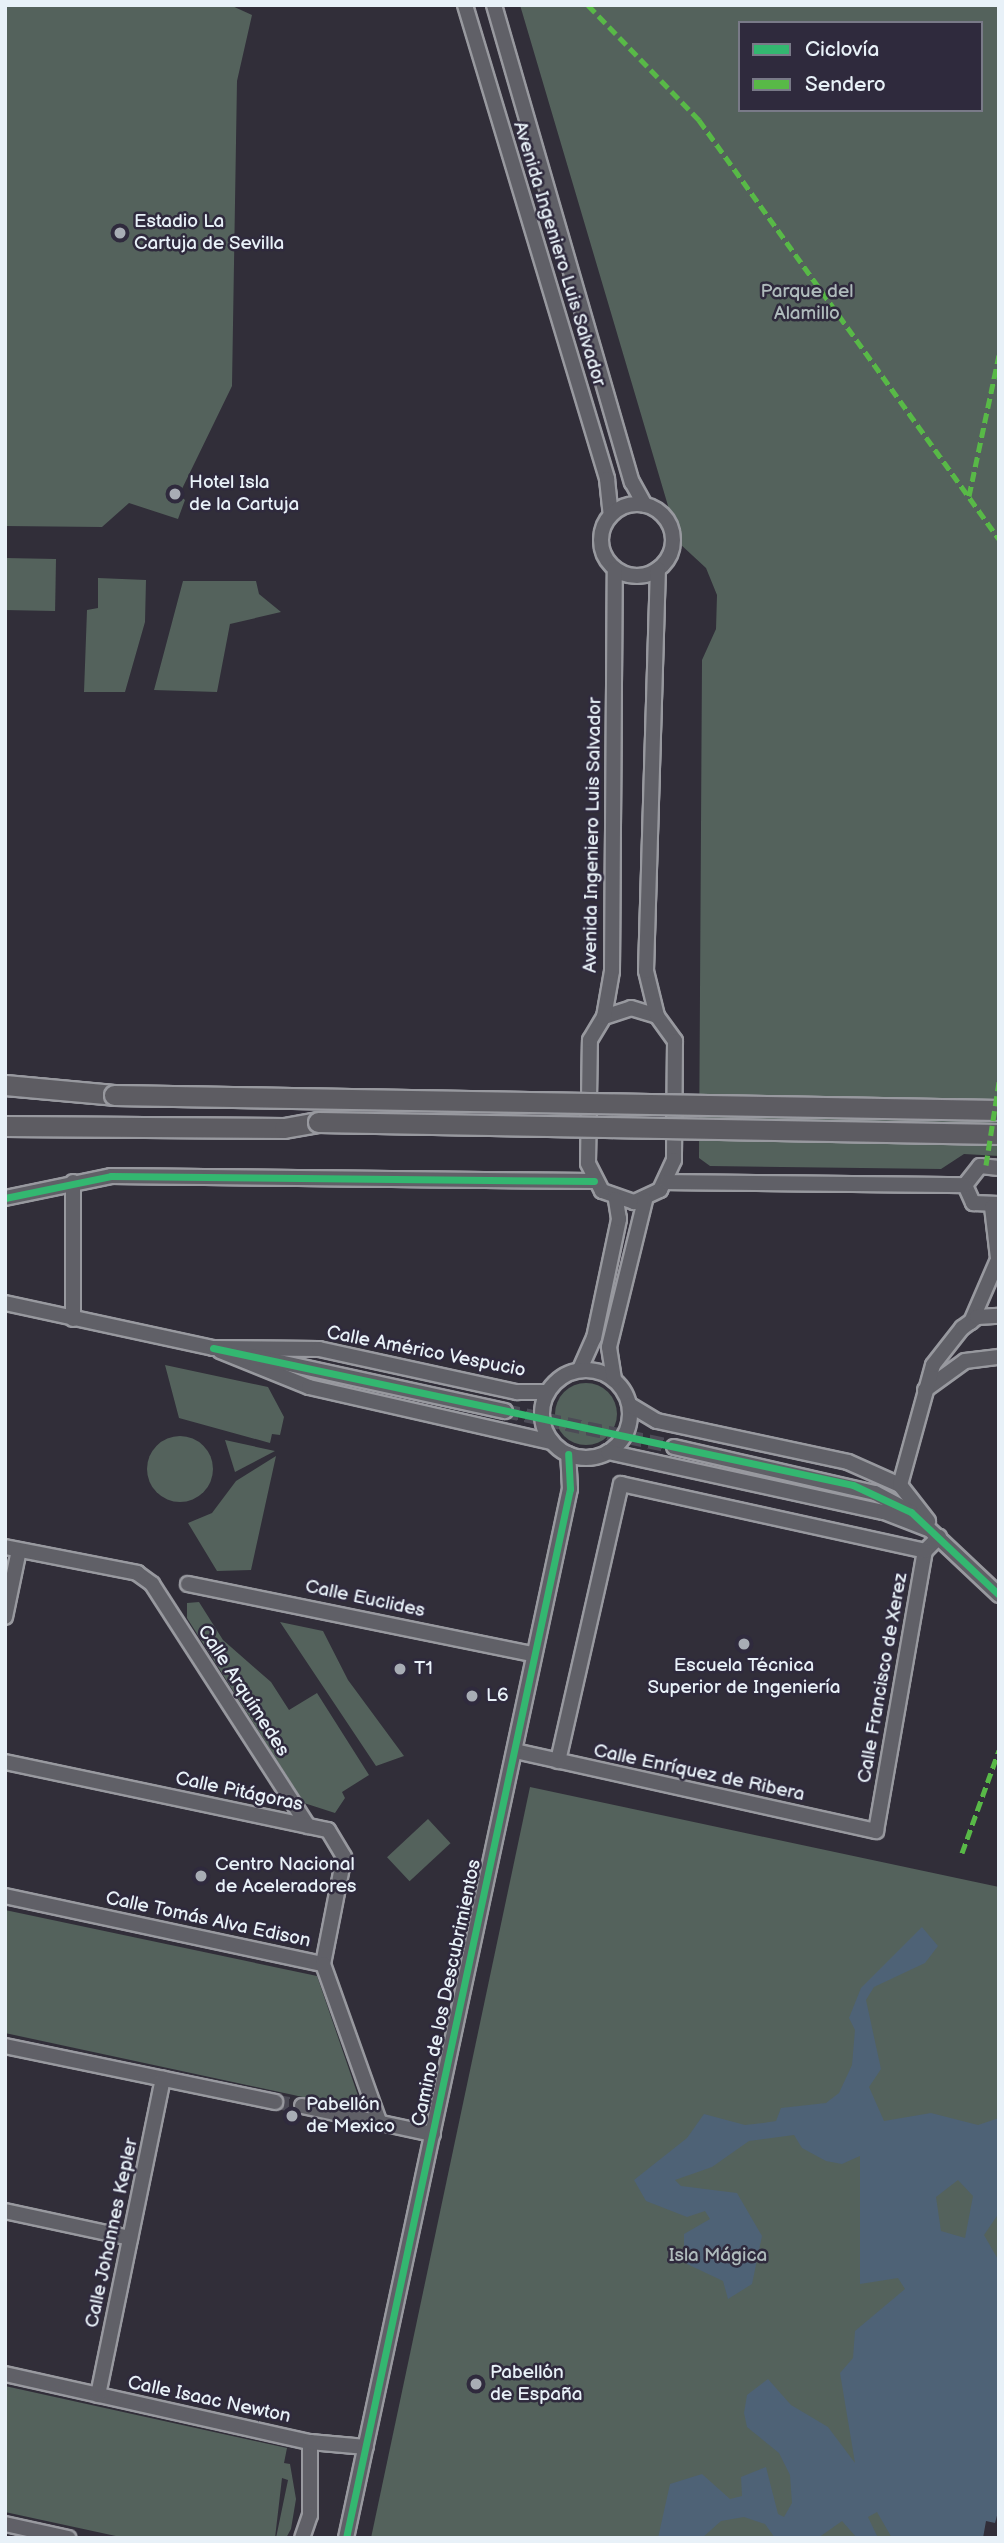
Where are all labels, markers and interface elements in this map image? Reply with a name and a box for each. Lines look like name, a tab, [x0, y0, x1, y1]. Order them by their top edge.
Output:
legend	[738, 21, 983, 112]
text: Ciclovía	[805, 37, 879, 62]
text: Sendero	[805, 72, 886, 97]
street label: Avenida Ingeniero Luis Salvador	[508, 119, 610, 389]
place label: Estadio La Cartuja de Sevilla	[134, 211, 285, 255]
marker: Estadio La Cartuja de Sevilla	[112, 225, 128, 241]
park label: Parque del Alamillo	[761, 281, 853, 325]
place label: Hotel Isla de la Cartuja	[189, 472, 299, 516]
marker: Hotel Isla de la Cartuja	[167, 486, 183, 502]
street label: Avenida Ingeniero Luis Salvador	[579, 697, 607, 973]
street label: Calle Américo Vespucio	[324, 1321, 528, 1383]
street label: Calle Francisco de Xerez	[853, 1571, 913, 1785]
street label: Calle Euclides	[303, 1575, 427, 1623]
street label: Calle Arquímedes	[192, 1621, 294, 1761]
marker: Escuela Técnica Superior de Ingeniería	[736, 1636, 752, 1652]
place label: Escuela Técnica Superior de Ingeniería	[647, 1655, 841, 1699]
place label: T1	[414, 1658, 433, 1680]
marker: T1	[392, 1661, 408, 1677]
place label: L6	[486, 1685, 509, 1707]
marker: L6	[464, 1688, 480, 1704]
street label: Calle Enríquez de Ribera	[591, 1739, 807, 1807]
street label: Calle Pitágoras	[173, 1767, 305, 1817]
place label: Centro Nacional de Aceleradores	[215, 1854, 356, 1898]
street label: Camino de los Descubrimientos	[408, 1857, 486, 2129]
marker: Centro Nacional de Aceleradores	[193, 1868, 209, 1884]
street label: Calle Tomás Alva Edison	[103, 1887, 313, 1953]
place label: Pabellón de Mexico	[306, 2094, 395, 2138]
marker: Pabellón de Mexico	[284, 2108, 300, 2124]
street label: Calle Johannes Kepler	[81, 2136, 143, 2330]
park label: Isla Mágica	[669, 2245, 767, 2267]
place label: Pabellón de España	[490, 2362, 582, 2406]
street label: Calle Isaac Newton	[125, 2372, 293, 2428]
marker: Pabellón de España	[468, 2376, 484, 2392]

